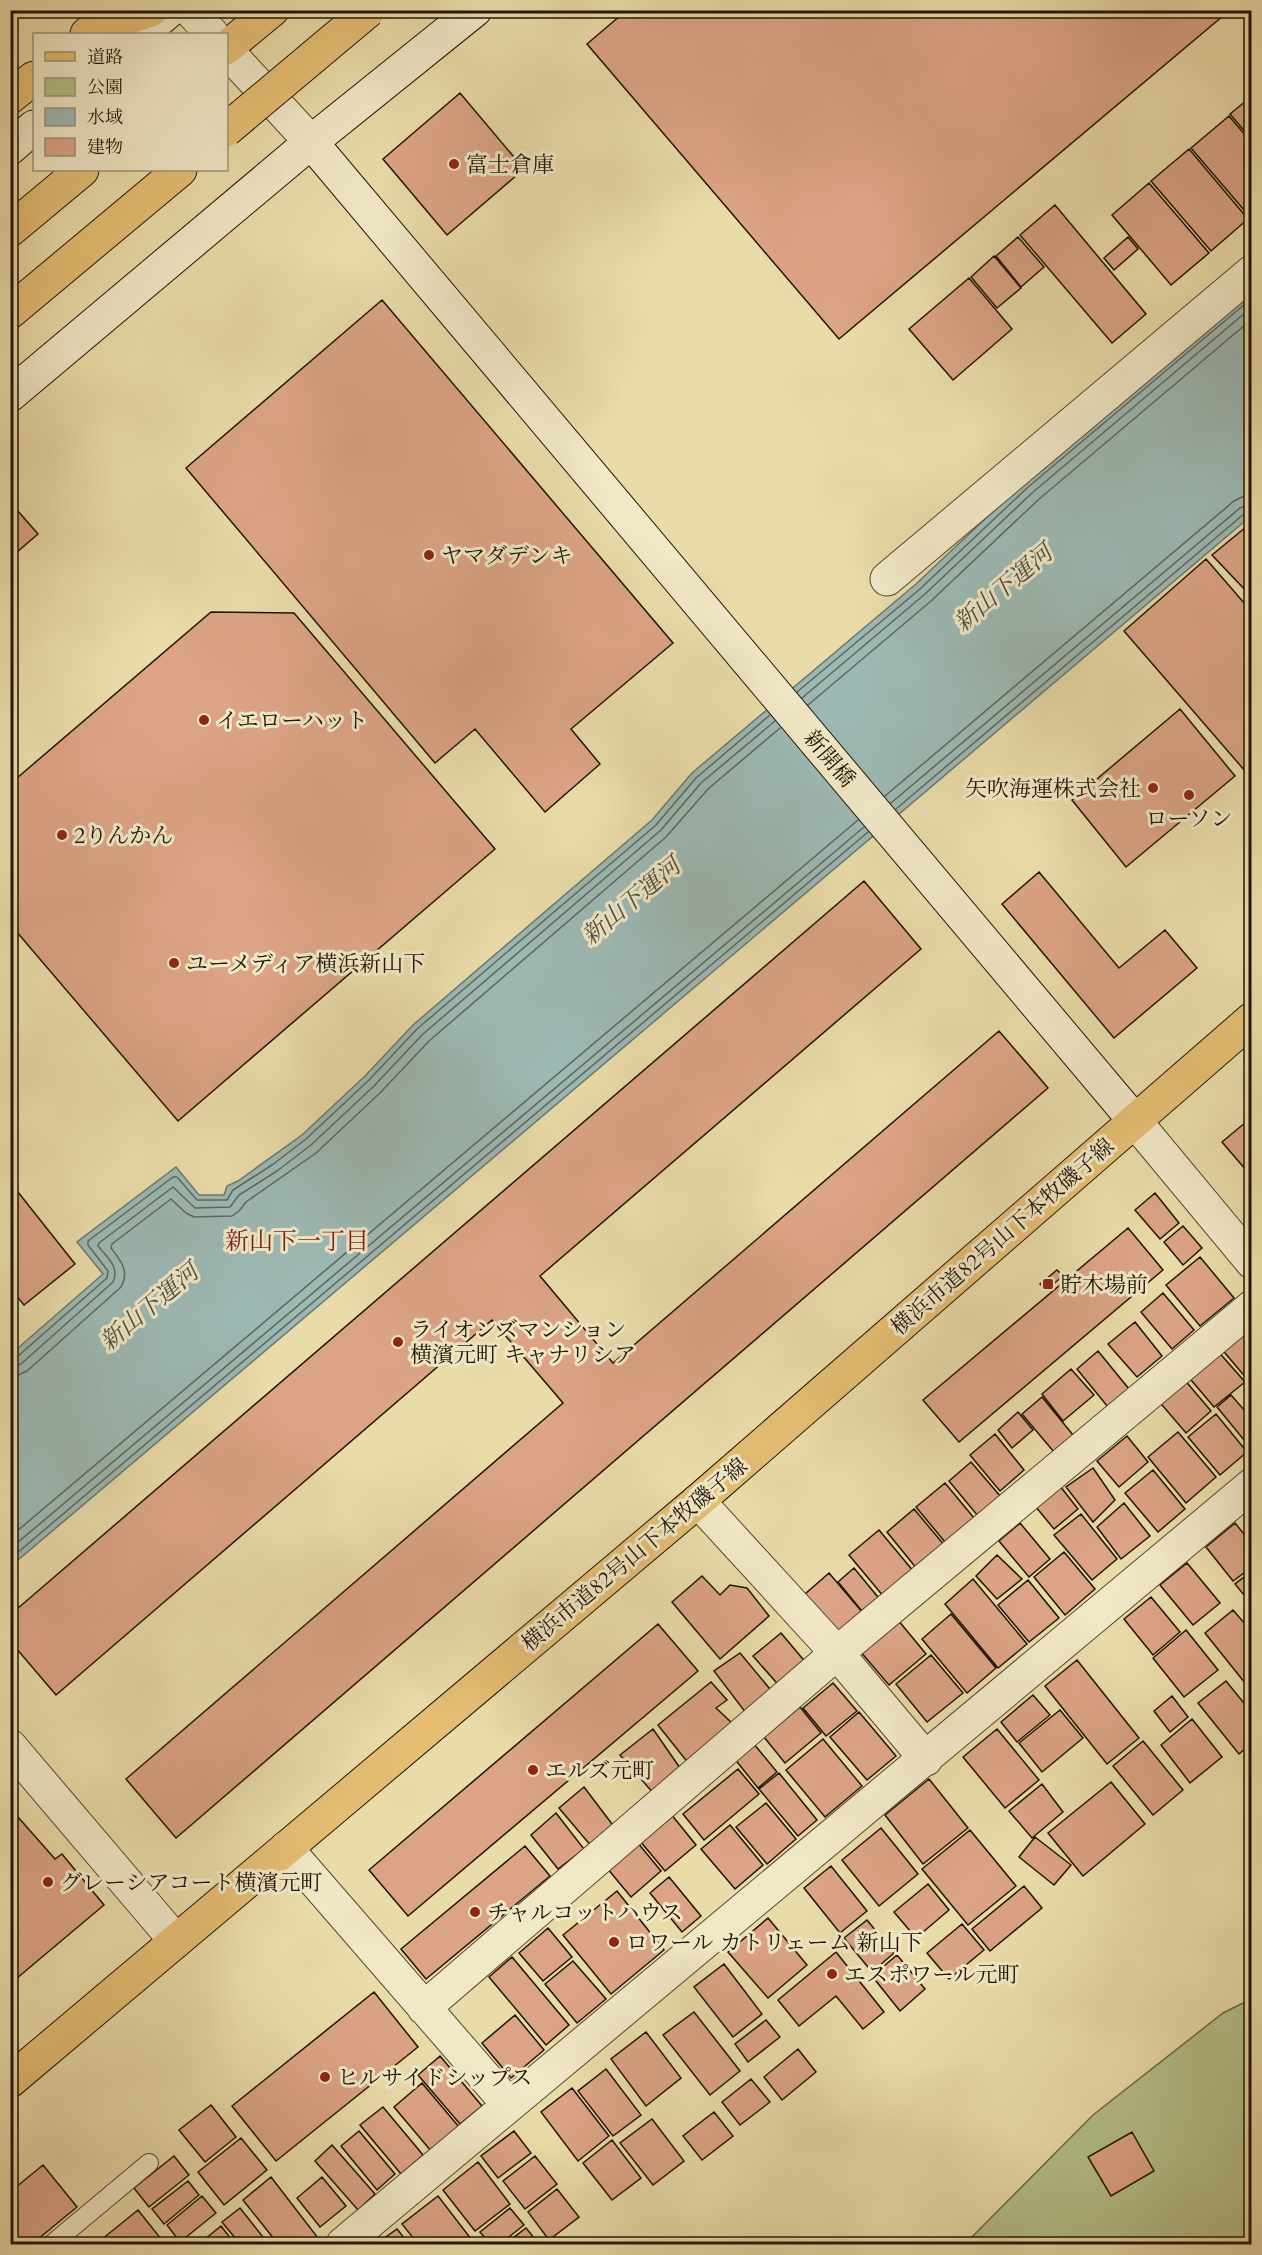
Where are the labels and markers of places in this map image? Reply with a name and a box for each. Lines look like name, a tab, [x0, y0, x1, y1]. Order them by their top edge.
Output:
place label: 富士倉庫	[466, 150, 554, 180]
marker: 富士倉庫	[447, 157, 461, 171]
place label: ヤマダデンキ	[441, 541, 573, 571]
marker: ヤマダデンキ	[422, 548, 436, 562]
place label: イエローハット	[216, 706, 368, 736]
marker: イエローハット	[197, 713, 211, 727]
place label: 矢吹海運株式会社	[965, 774, 1141, 804]
marker: 矢吹海運株式会社	[1146, 781, 1160, 795]
marker: ローソン	[1182, 788, 1196, 802]
place label: ローソン	[1145, 804, 1233, 834]
place label: 2りんかん	[74, 821, 173, 851]
marker: 2りんかん	[55, 828, 69, 842]
place label: ユーメディア横浜新山下	[186, 949, 425, 979]
marker: ユーメディア横浜新山下	[167, 956, 181, 970]
place label: 貯木場前	[1060, 1270, 1148, 1300]
marker: 貯木場前	[1041, 1277, 1055, 1291]
place label: ライオンズマンション 横濱元町 キャナリシア	[410, 1315, 636, 1370]
marker: ライオンズマンション 横濱元町 キャナリシア	[391, 1335, 405, 1349]
place label: エルズ元町	[545, 1756, 654, 1786]
marker: エルズ元町	[526, 1763, 540, 1777]
place label: グレーシアコート横濱元町	[60, 1868, 322, 1898]
marker: グレーシアコート横濱元町	[41, 1875, 55, 1889]
place label: チャルコットハウス	[487, 1898, 683, 1928]
marker: チャルコットハウス	[468, 1905, 482, 1919]
place label: ロワール カトリェーム 新山下	[626, 1928, 923, 1958]
marker: ロワール カトリェーム 新山下	[607, 1935, 621, 1949]
place label: エスポワール元町	[844, 1960, 1020, 1990]
marker: エスポワール元町	[825, 1967, 839, 1981]
place label: ヒルサイドシップス	[337, 2063, 532, 2093]
marker: ヒルサイドシップス	[318, 2070, 332, 2084]

